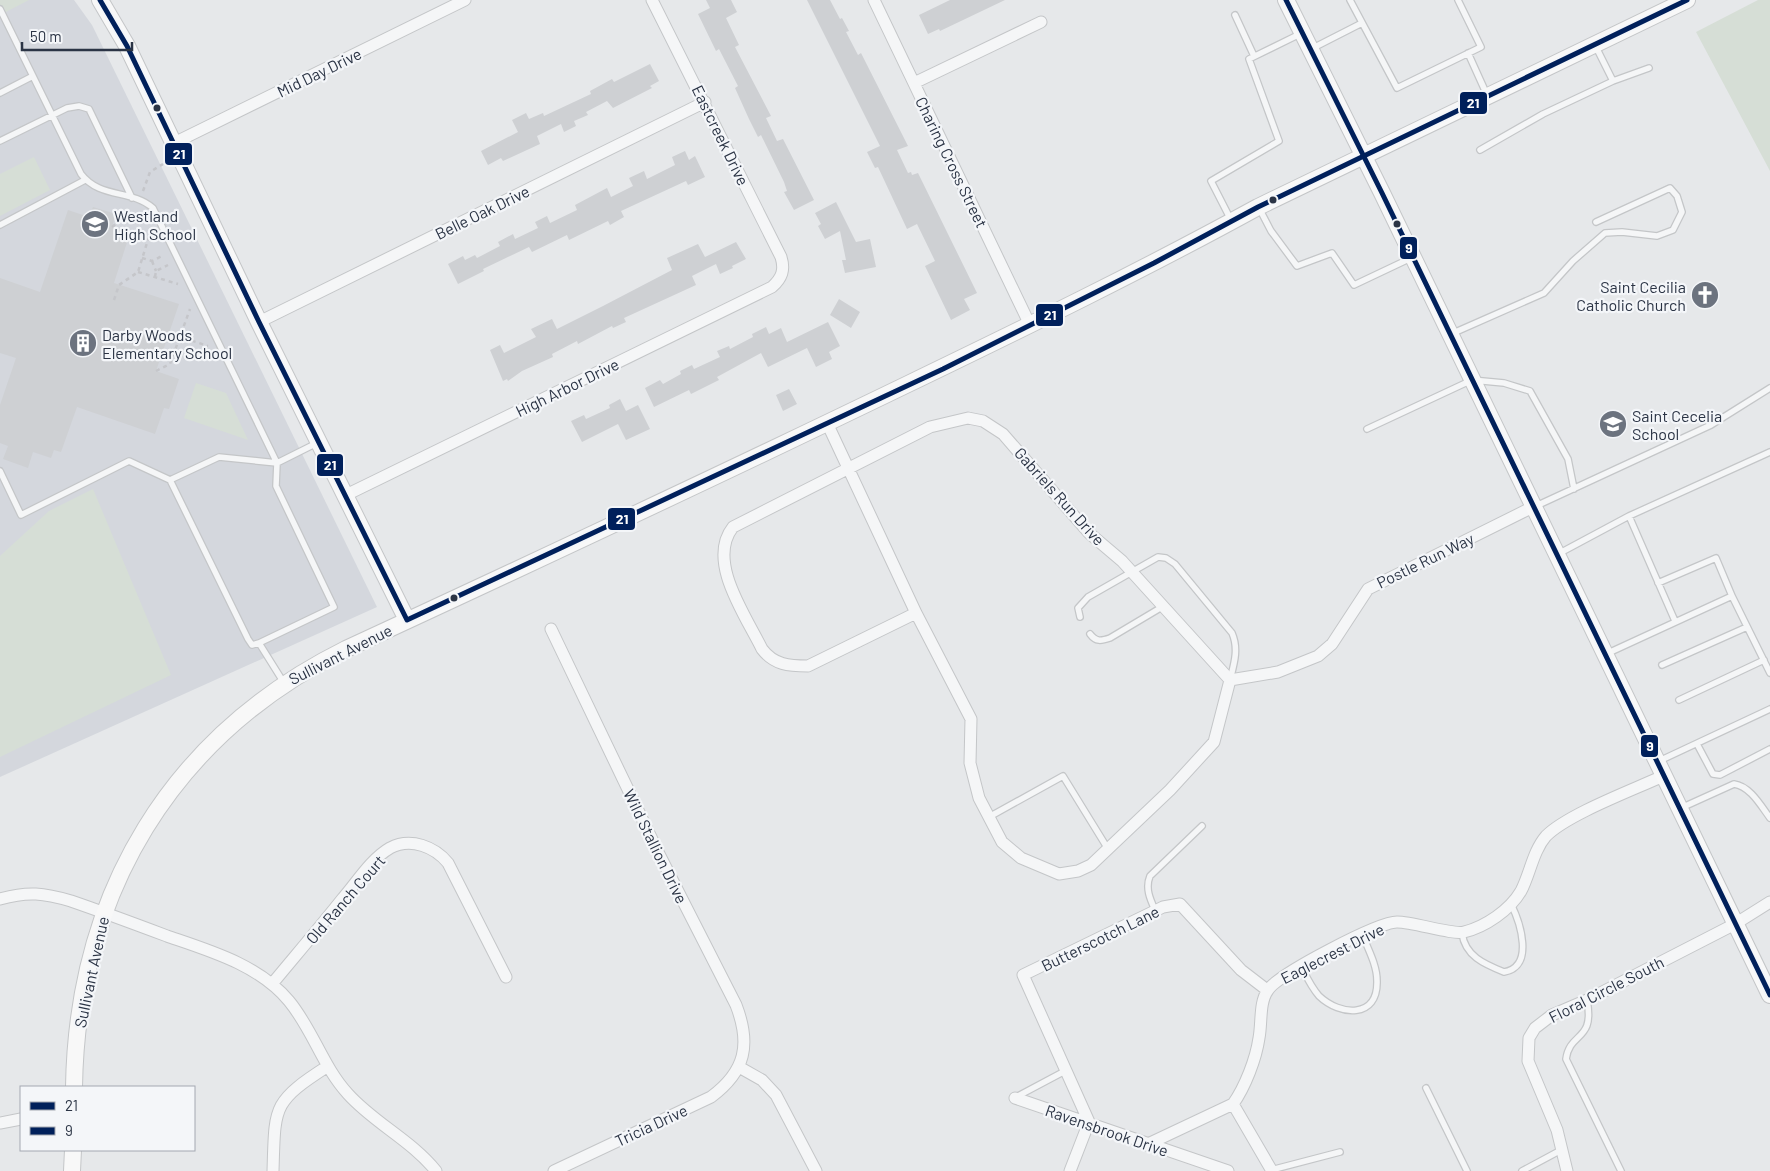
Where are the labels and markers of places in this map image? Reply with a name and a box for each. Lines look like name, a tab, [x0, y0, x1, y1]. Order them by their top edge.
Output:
unlabelled marker	[152, 103, 162, 113]
unlabelled marker	[1268, 195, 1278, 205]
place label: Westland High School	[114, 206, 196, 243]
school or university icon: Westland High School	[80, 209, 110, 239]
unlabelled marker	[1392, 219, 1402, 229]
place label: Saint Cecilia Catholic Church	[1576, 277, 1686, 314]
church icon: Saint Cecilia Catholic Church	[1690, 280, 1720, 310]
place label: Darby Woods Elementary School	[102, 325, 232, 362]
building icon: Darby Woods Elementary School	[68, 328, 98, 358]
place label: Saint Cecelia School	[1632, 406, 1722, 443]
school or university icon: Saint Cecelia School	[1598, 409, 1628, 439]
unlabelled marker	[449, 593, 459, 603]

